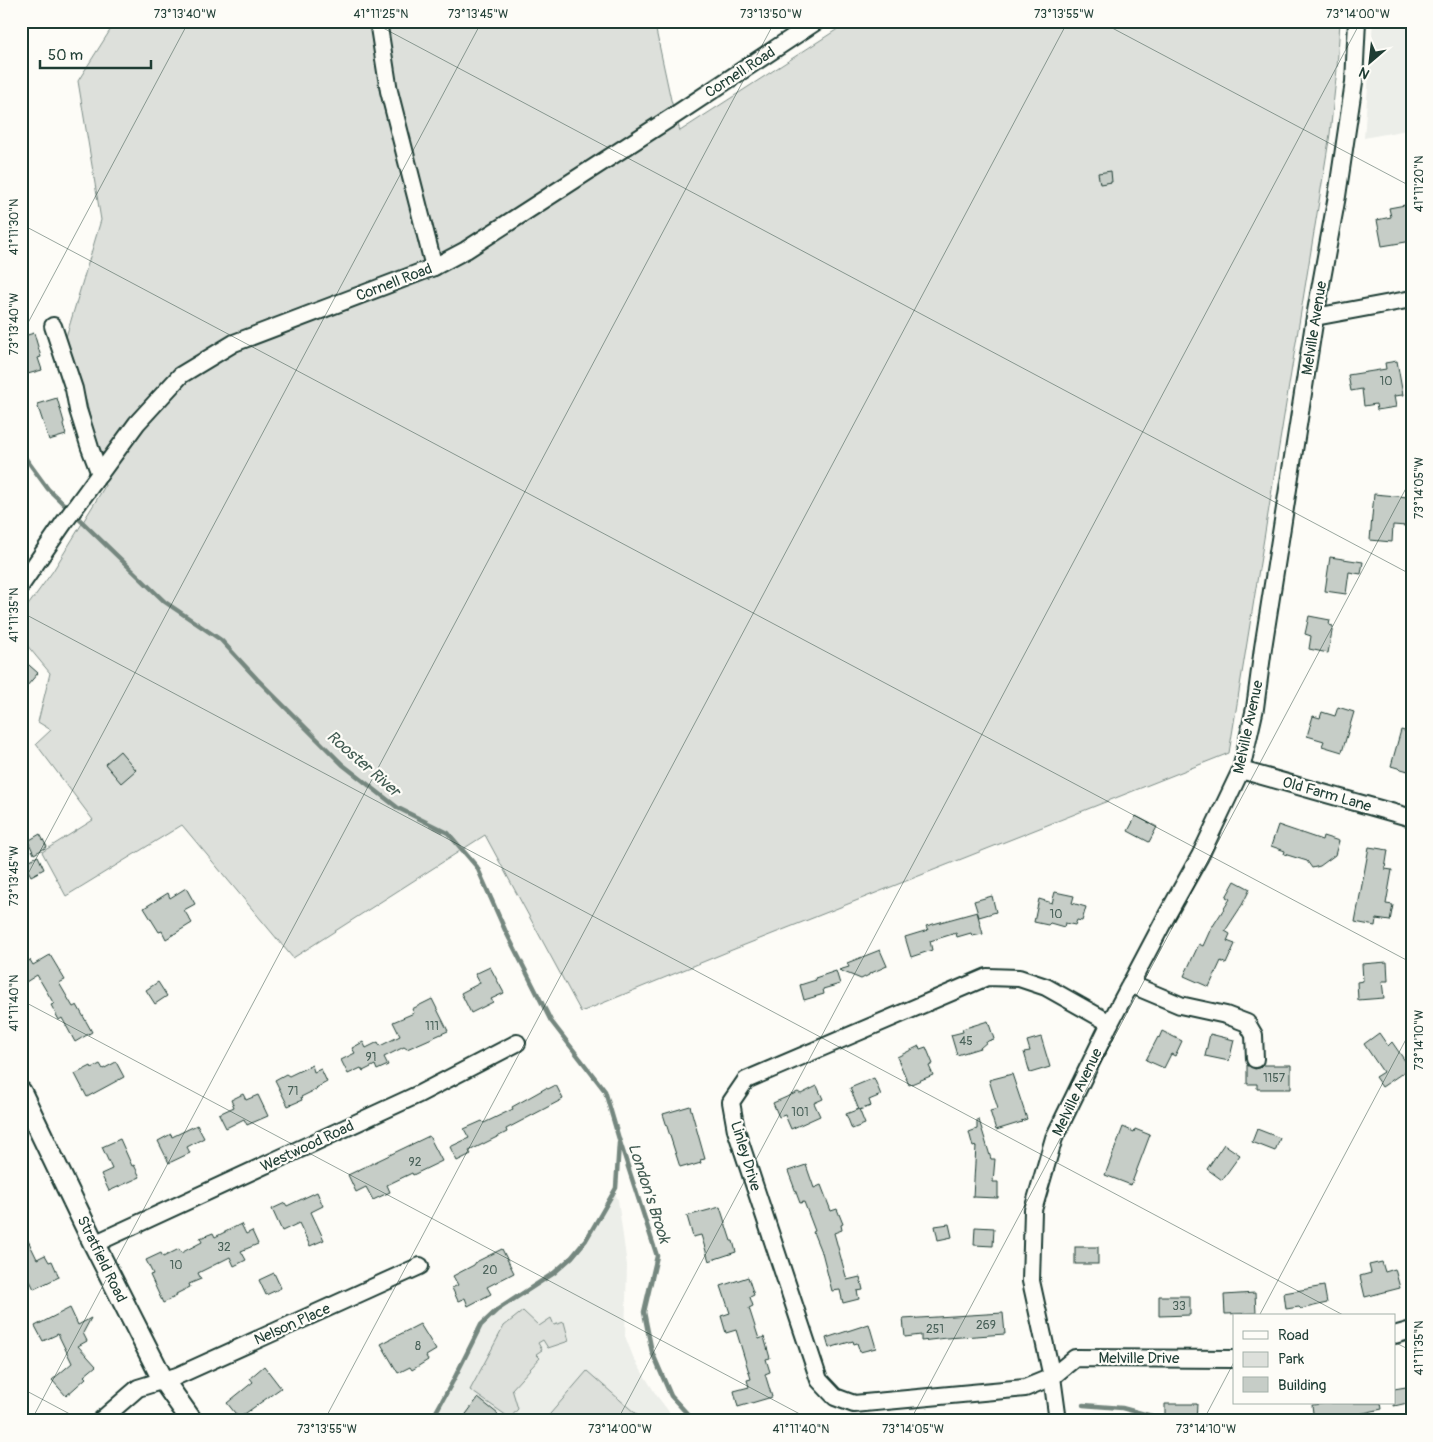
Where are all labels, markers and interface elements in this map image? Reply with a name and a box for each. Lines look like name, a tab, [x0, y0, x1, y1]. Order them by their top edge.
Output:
text: 73°13'40"W	[154, 7, 216, 22]
text: 41°11'25"N	[354, 7, 408, 22]
text: 73°13'45"W	[448, 7, 508, 22]
text: 73°13'50"W	[740, 7, 802, 22]
text: 73°13'55"W	[1034, 7, 1094, 22]
text: 73°14'00"W	[1326, 7, 1390, 22]
scale bar	[40, 38, 151, 70]
north arrow	[1346, 38, 1396, 88]
street label: Cornell Road	[702, 43, 779, 102]
text: 50 m	[48, 46, 83, 65]
text: N	[1356, 63, 1372, 83]
text: 41°11'20"N	[1412, 156, 1427, 212]
text: 41°11'30"N	[7, 199, 22, 255]
street label: Cornell Road	[353, 259, 435, 306]
street label: Melville Avenue	[1298, 279, 1331, 377]
text: 73°13'40"W	[7, 293, 22, 355]
house number: 10	[1380, 374, 1392, 389]
text: 73°14'05"W	[1412, 457, 1427, 519]
text: 41°11'35"N	[7, 588, 22, 642]
street label: Melville Avenue	[1229, 678, 1268, 776]
water label: Rooster River	[323, 727, 406, 802]
street label: Old Farm Lane	[1280, 773, 1374, 816]
text: 73°13'45"W	[7, 846, 22, 906]
house number: 10	[1050, 907, 1062, 922]
text: 41°11'40"N	[7, 975, 22, 1031]
text: 73°14'10"W	[1412, 1010, 1427, 1070]
house number: 111	[425, 1019, 439, 1034]
house number: 45	[959, 1034, 973, 1049]
street label: Melville Avenue	[1048, 1045, 1107, 1139]
house number: 91	[366, 1050, 376, 1065]
house number: 1157	[1263, 1071, 1286, 1086]
house number: 71	[287, 1084, 299, 1099]
house number: 101	[791, 1105, 809, 1120]
street label: Westwood Road	[257, 1117, 357, 1176]
street label: Linley Drive	[726, 1119, 765, 1194]
water label: London's Brook	[624, 1141, 675, 1247]
house number: 92	[409, 1155, 422, 1170]
street label: Stratfield Road	[72, 1213, 131, 1306]
house number: 32	[217, 1240, 231, 1255]
house number: 10	[170, 1258, 182, 1273]
house number: 20	[483, 1263, 497, 1278]
street label: Nelson Place	[251, 1299, 334, 1350]
house number: 33	[1172, 1299, 1186, 1314]
legend	[1233, 1314, 1396, 1404]
house number: 269	[976, 1318, 996, 1333]
text: 41°11'35"N	[1412, 1321, 1427, 1375]
house number: 251	[926, 1322, 944, 1337]
text: Road	[1278, 1326, 1309, 1345]
house number: 8	[415, 1339, 421, 1354]
street label: Melville Drive	[1098, 1349, 1180, 1368]
text: Park	[1278, 1350, 1305, 1369]
text: Building	[1278, 1376, 1326, 1395]
text: 73°13'55"W	[297, 1422, 357, 1437]
text: 73°14'00"W	[588, 1422, 652, 1437]
text: 41°11'40"N	[773, 1422, 829, 1437]
text: 73°14'05"W	[882, 1422, 944, 1437]
text: 73°14'10"W	[1176, 1422, 1236, 1437]

